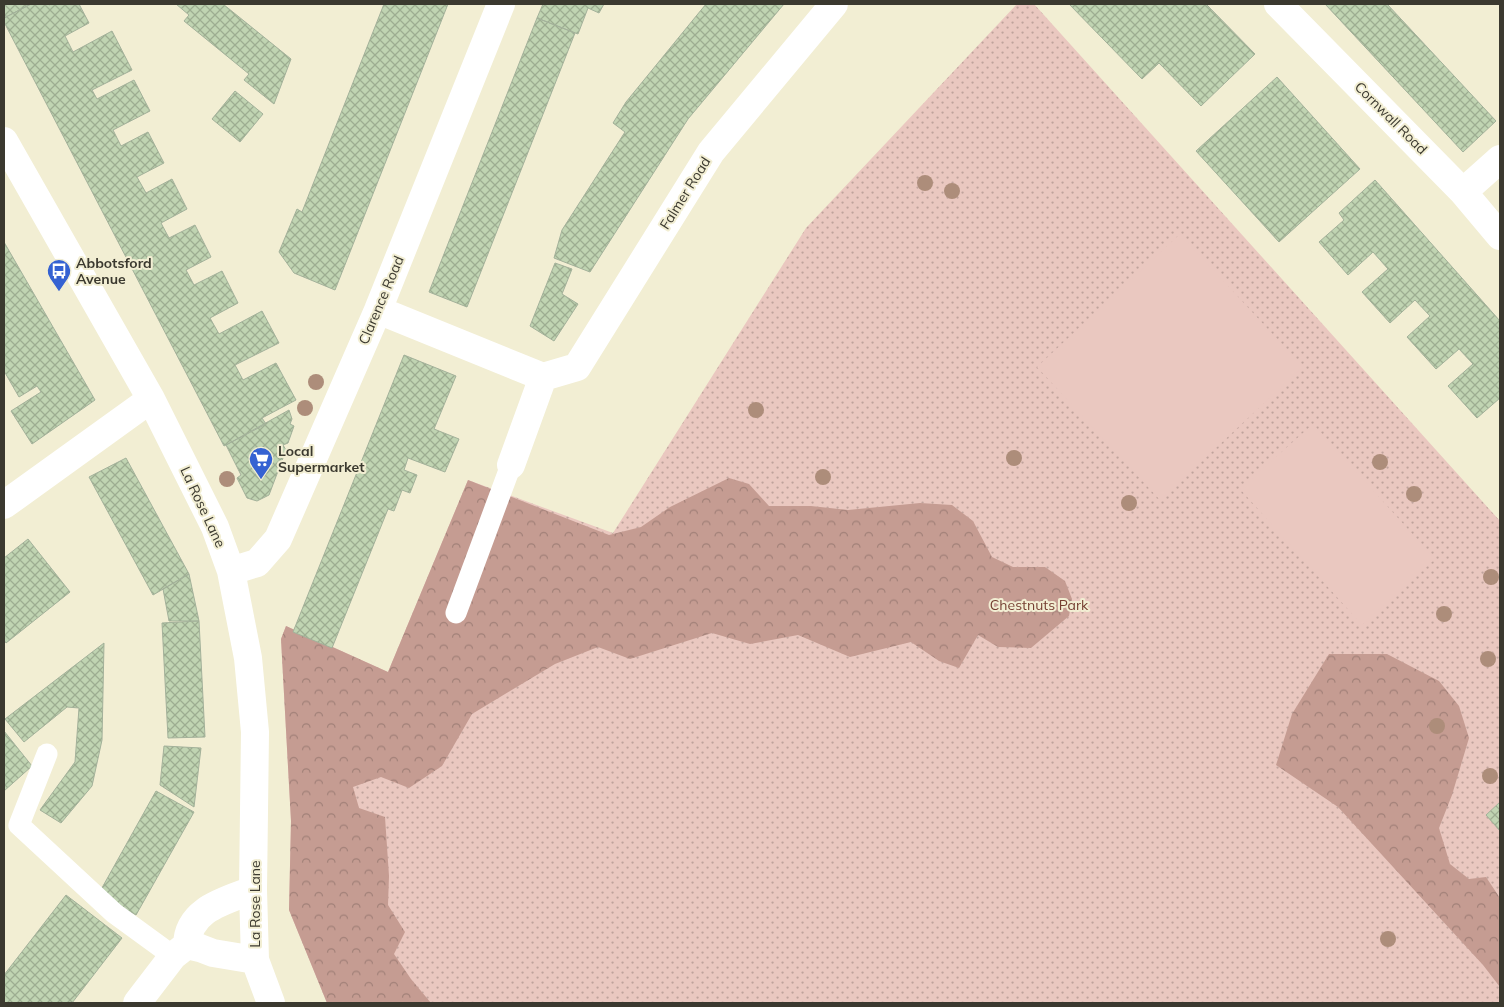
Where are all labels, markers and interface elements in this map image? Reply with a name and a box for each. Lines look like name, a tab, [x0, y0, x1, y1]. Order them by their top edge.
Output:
street label: Cornwall Road	[1351, 78, 1431, 158]
street label: Falmer Road	[656, 153, 714, 233]
street label: Clarence Road	[354, 253, 408, 347]
place label: Abbotsford Avenue	[76, 254, 152, 288]
bus stop icon: Abbotsford Avenue	[46, 258, 72, 292]
place label: Local Supermarket	[278, 442, 365, 476]
supermarket icon: Local Supermarket	[248, 446, 274, 480]
street label: La Rose Lane	[176, 464, 230, 550]
park label: Chestnuts Park	[990, 596, 1089, 614]
street label: La Rose Lane	[246, 860, 264, 948]

